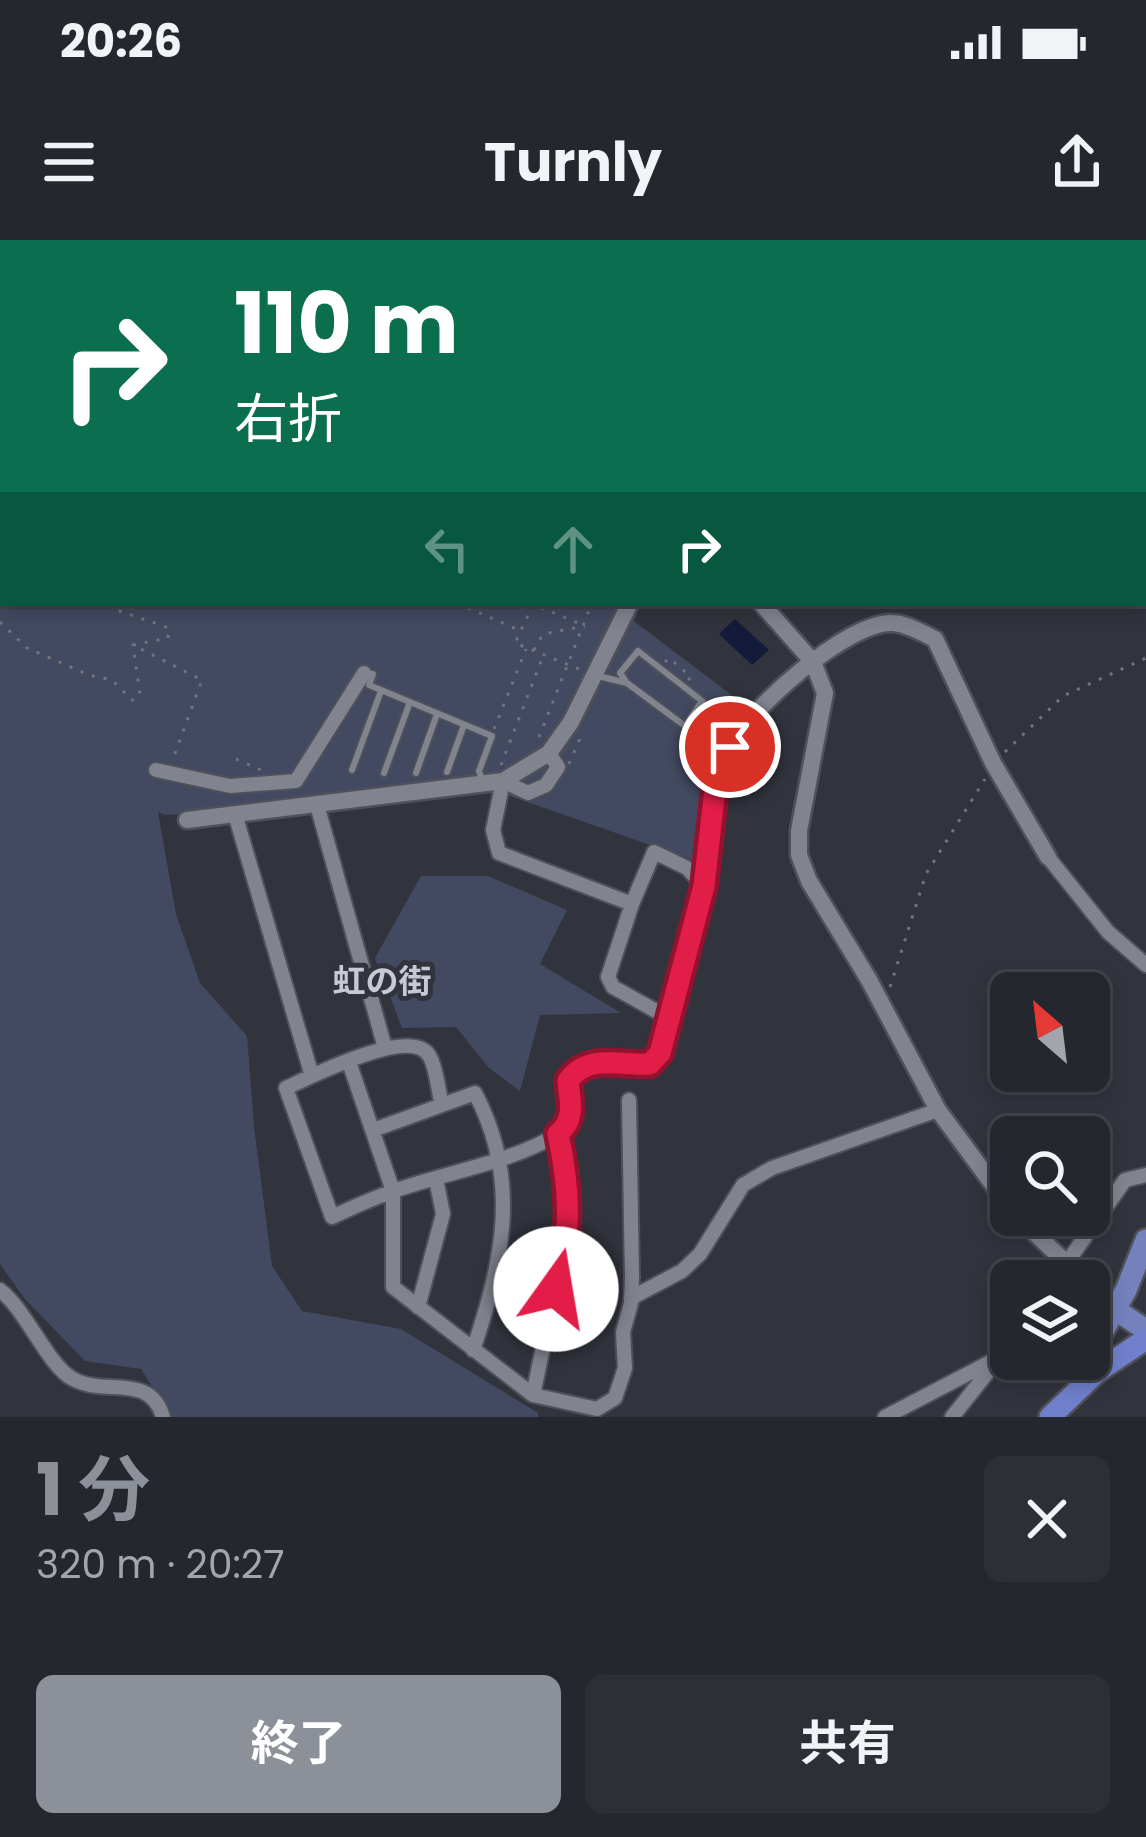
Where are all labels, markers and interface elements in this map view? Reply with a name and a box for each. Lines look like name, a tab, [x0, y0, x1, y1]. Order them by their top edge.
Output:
text: 20:26	[60, 10, 182, 73]
text: Turnly	[484, 124, 662, 200]
icon: menu	[36, 129, 102, 195]
icon: share	[1044, 129, 1110, 195]
text: 110 m	[234, 265, 459, 382]
icon: right	[36, 288, 192, 444]
text: 右折	[234, 381, 342, 457]
icon: left	[414, 516, 480, 582]
icon: ahead	[540, 516, 606, 582]
icon: right	[666, 516, 732, 582]
pin	[679, 696, 781, 798]
icon: arrive	[697, 714, 763, 780]
district label: 虹の街	[333, 958, 432, 1005]
north arrow	[990, 972, 1110, 1092]
map controls	[990, 972, 1110, 1380]
button: search	[990, 1116, 1110, 1236]
position arrow	[493, 1226, 619, 1352]
button: layers	[990, 1260, 1110, 1380]
text: 1 分	[36, 1439, 150, 1540]
button: close	[984, 1456, 1110, 1582]
text: 320 m · 20:27	[36, 1537, 285, 1592]
button: 終了	[36, 1675, 561, 1813]
button: 共有	[585, 1675, 1110, 1813]

